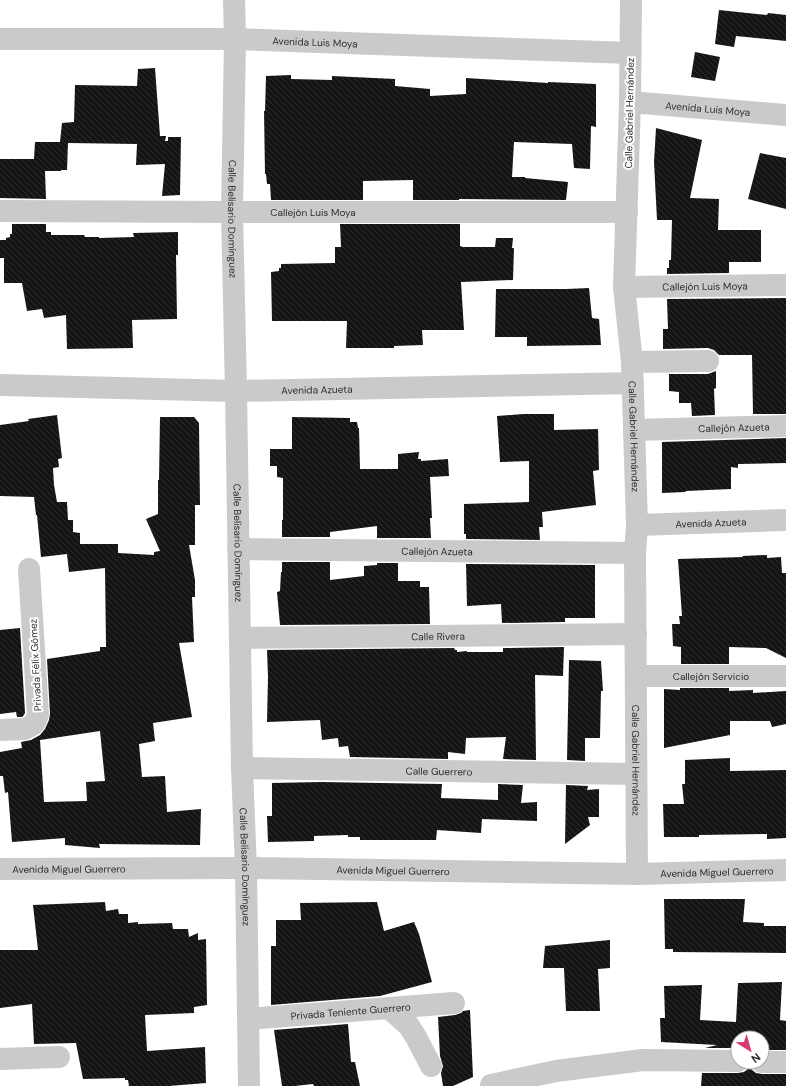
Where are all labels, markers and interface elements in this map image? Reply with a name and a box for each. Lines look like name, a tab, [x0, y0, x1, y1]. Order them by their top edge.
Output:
street label: Avenida Luis Moya	[272, 34, 358, 50]
street label: Calle Gabriel Hernández	[622, 57, 637, 169]
street label: Avenida Luis Moya	[665, 99, 751, 119]
street label: Calle Belisario Domínguez	[225, 160, 239, 279]
street label: Callejón Luis Moya	[270, 206, 356, 219]
street label: Callejón Luis Moya	[662, 279, 748, 294]
street label: Calle Gabriel Hernández	[626, 381, 642, 493]
street label: Avenida Azueta	[281, 383, 353, 397]
street label: Callejón Azueta	[698, 420, 770, 435]
street label: Calle Belisario Domínguez	[230, 484, 245, 603]
street label: Avenida Azueta	[675, 515, 747, 531]
street label: Callejón Azueta	[401, 545, 473, 558]
street label: Privada Félix Gómez	[27, 618, 44, 711]
street label: Calle Rivera	[411, 630, 465, 643]
street label: Callejón Servicio	[673, 670, 749, 683]
street label: Calle Gabriel Hernández	[629, 705, 643, 816]
street label: Calle Guerrero	[405, 764, 473, 779]
street label: Calle Belisario Domínguez	[237, 807, 253, 926]
street label: Avenida Miguel Guerrero	[12, 862, 126, 876]
street label: Avenida Miguel Guerrero	[336, 863, 450, 878]
street label: Avenida Miguel Guerrero	[660, 864, 774, 880]
street label: Privada Teniente Guerrero	[290, 1000, 411, 1023]
north arrow	[730, 1030, 770, 1070]
text: N	[749, 1050, 763, 1066]

